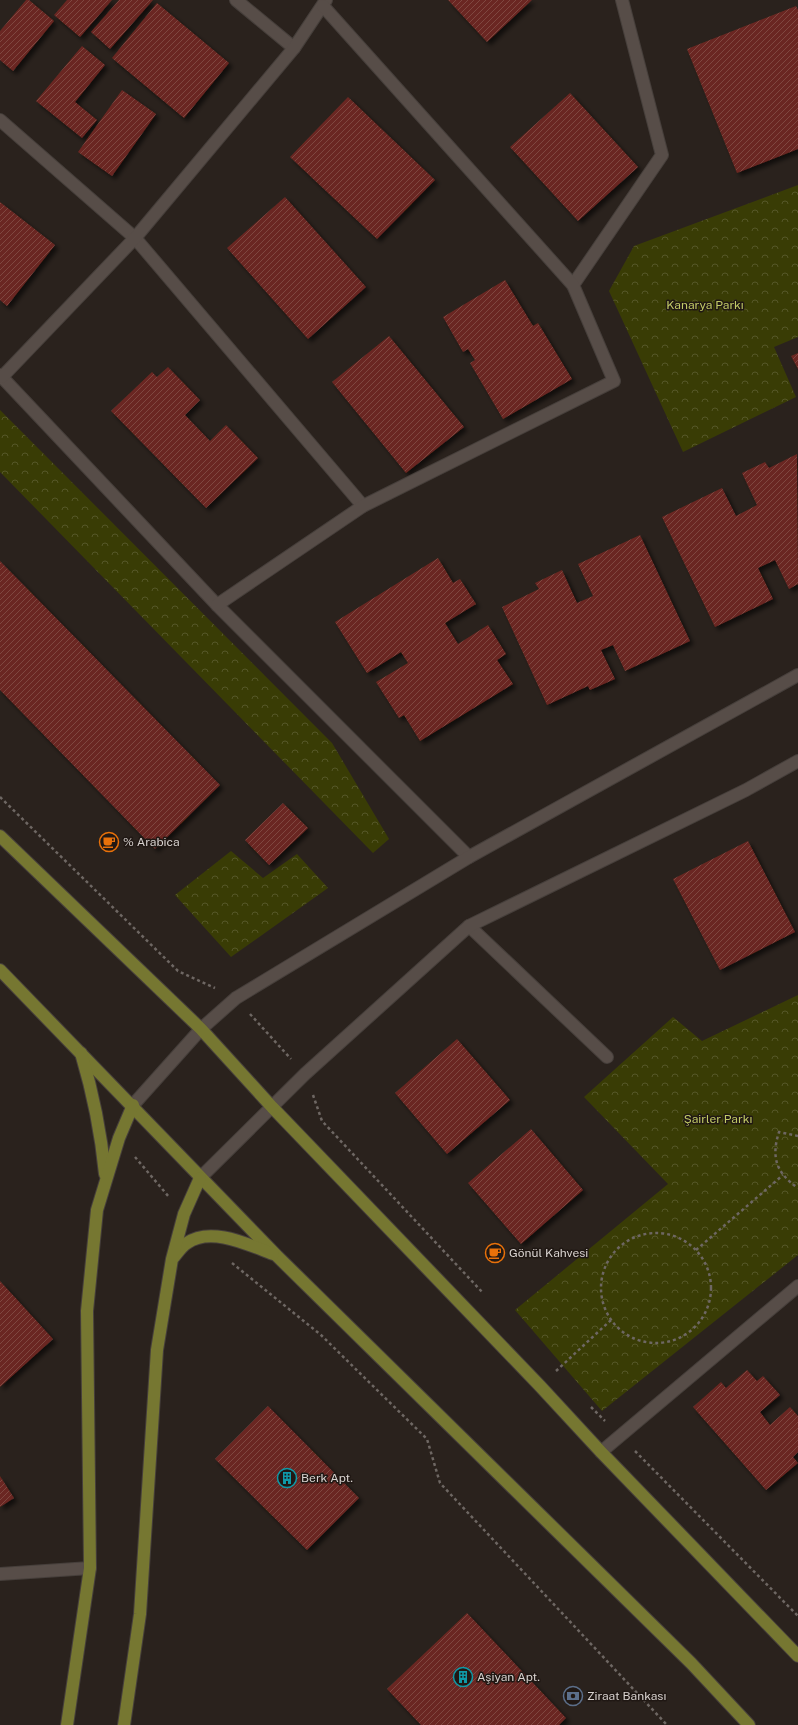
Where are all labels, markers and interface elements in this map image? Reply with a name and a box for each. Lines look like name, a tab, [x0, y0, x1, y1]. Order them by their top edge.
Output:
park label: Kanarya Parkı	[666, 298, 744, 312]
cafe icon: % Arabica	[98, 831, 120, 853]
place label: % Arabica	[123, 835, 180, 849]
park label: Şairler Parkı	[684, 1112, 752, 1126]
cafe icon: Gönül Kahvesi	[484, 1242, 506, 1264]
place label: Gönül Kahvesi	[509, 1246, 588, 1260]
building icon: Berk Apt.	[276, 1467, 298, 1489]
place label: Berk Apt.	[301, 1471, 353, 1485]
building icon: Aşiyan Apt.	[452, 1666, 474, 1688]
place label: Aşiyan Apt.	[477, 1670, 540, 1684]
bank icon: Ziraat Bankası	[562, 1685, 584, 1707]
place label: Ziraat Bankası	[587, 1689, 666, 1703]

